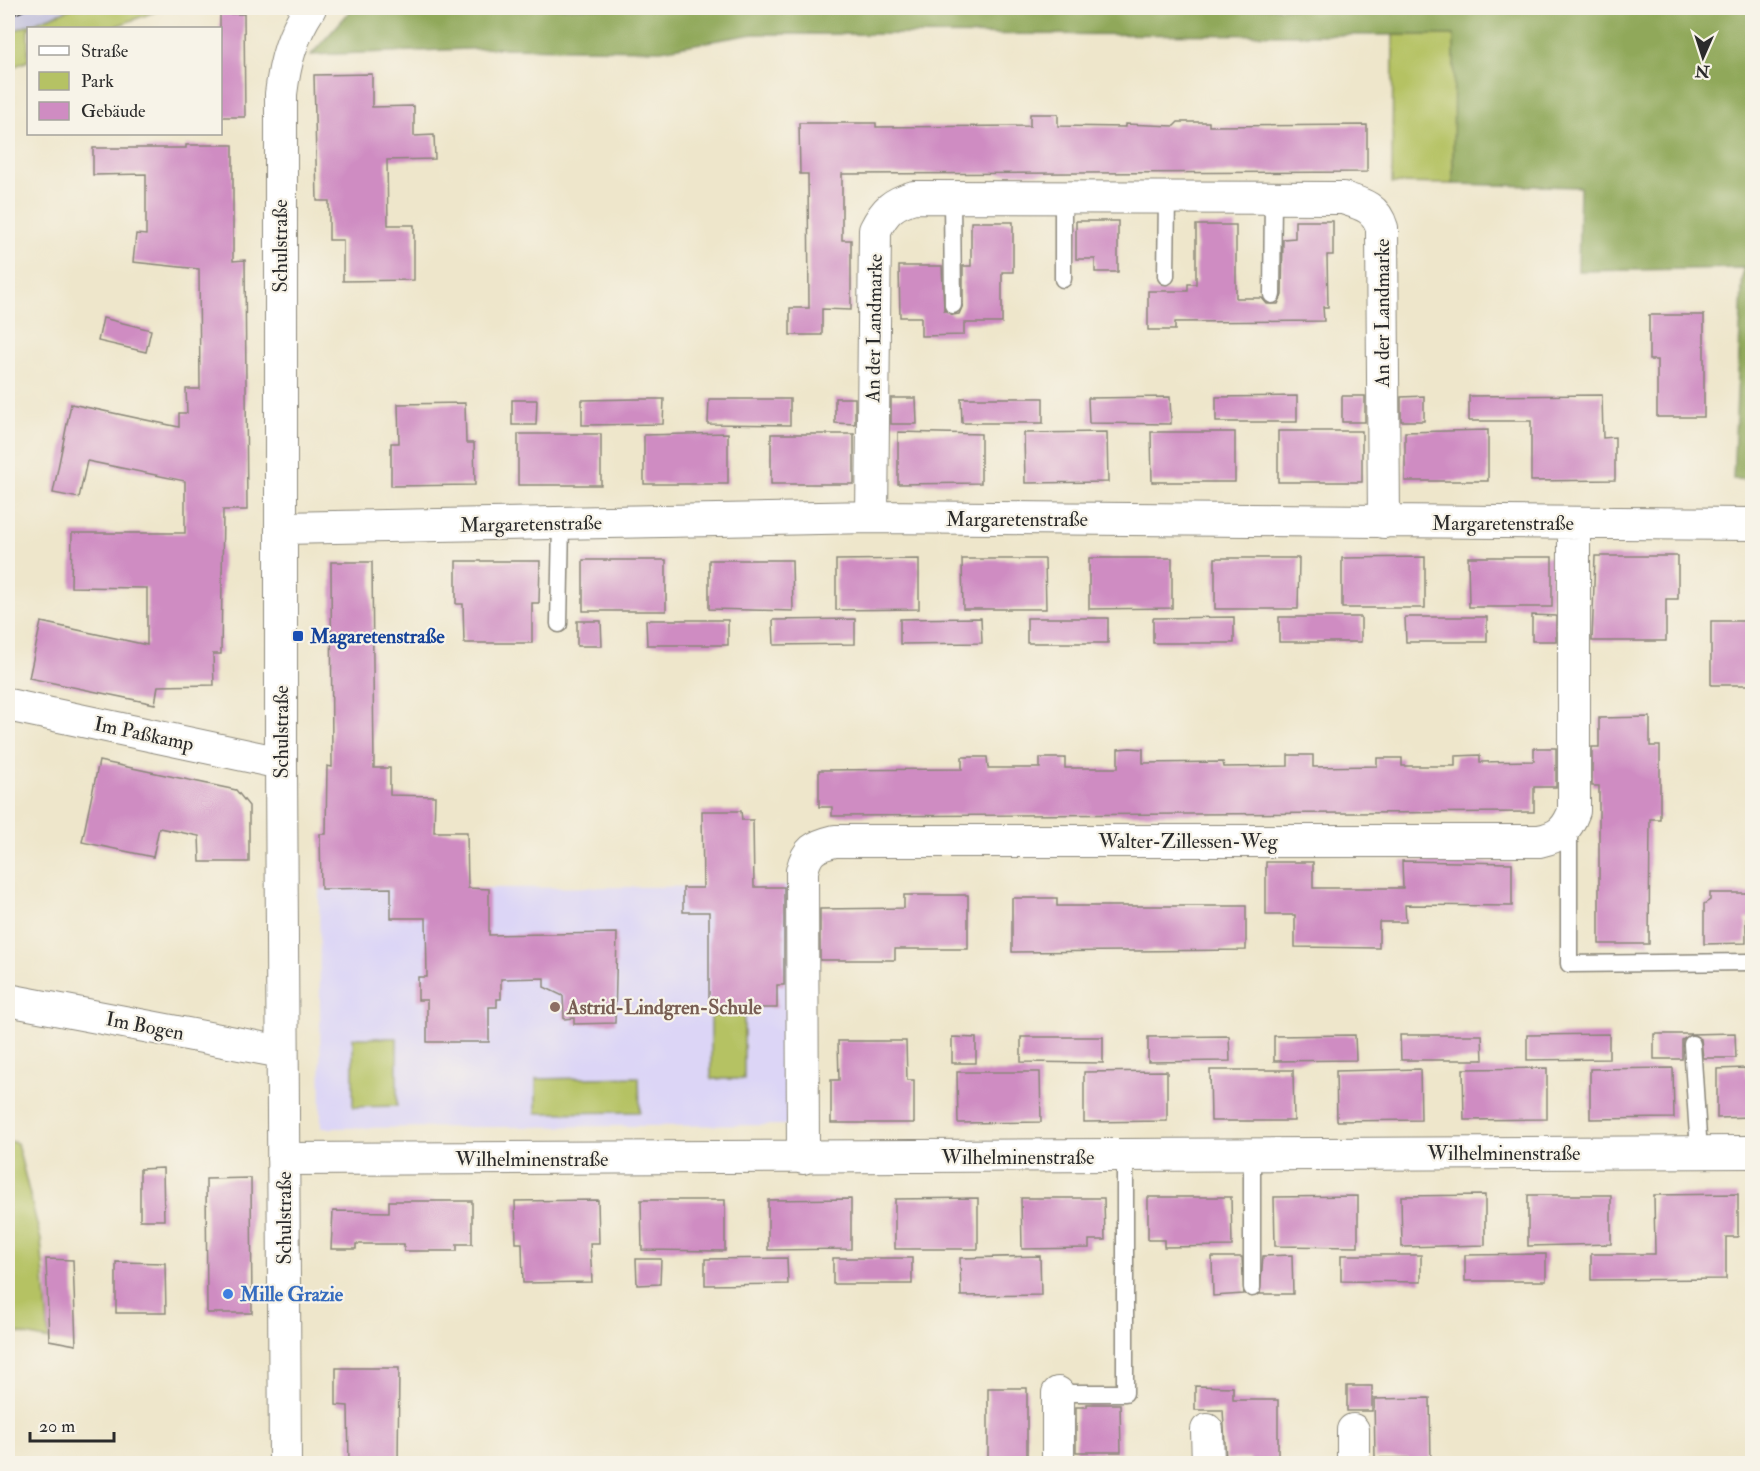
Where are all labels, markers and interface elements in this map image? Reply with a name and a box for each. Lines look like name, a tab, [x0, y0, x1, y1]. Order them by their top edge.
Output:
legend	[27, 27, 222, 135]
north arrow	[1673, 27, 1733, 87]
text: Straße	[81, 40, 129, 63]
text: N	[1694, 61, 1711, 81]
text: Park	[81, 70, 114, 93]
text: Gebäude	[81, 100, 146, 123]
street label: Schulstraße	[268, 199, 293, 293]
street label: An der Landmarke	[1370, 239, 1395, 388]
street label: An der Landmarke	[860, 253, 888, 404]
street label: Margaretenstraße	[946, 507, 1088, 532]
street label: Margaretenstraße	[460, 510, 602, 538]
street label: Margaretenstraße	[1432, 511, 1574, 536]
place label: Magaretenstraße	[309, 624, 445, 650]
marker: Magaretenstraße	[291, 629, 305, 643]
street label: Schulstraße	[269, 685, 294, 779]
street label: Im Paßkamp	[92, 711, 196, 758]
street label: Walter-Zillessen-Weg	[1097, 829, 1279, 854]
place label: Astrid-Lindgren-Schule	[566, 995, 762, 1021]
marker: Astrid-Lindgren-Schule	[548, 1000, 562, 1014]
street label: Im Bogen	[104, 1006, 186, 1046]
street label: Wilhelminenstraße	[1427, 1141, 1580, 1166]
street label: Wilhelminenstraße	[941, 1145, 1094, 1170]
street label: Wilhelminenstraße	[455, 1147, 608, 1172]
street label: Schulstraße	[272, 1171, 297, 1265]
place label: Mille Grazie	[239, 1282, 344, 1307]
marker: Mille Grazie	[221, 1287, 235, 1301]
scale bar	[30, 1405, 114, 1443]
text: 20 m	[39, 1415, 75, 1438]

